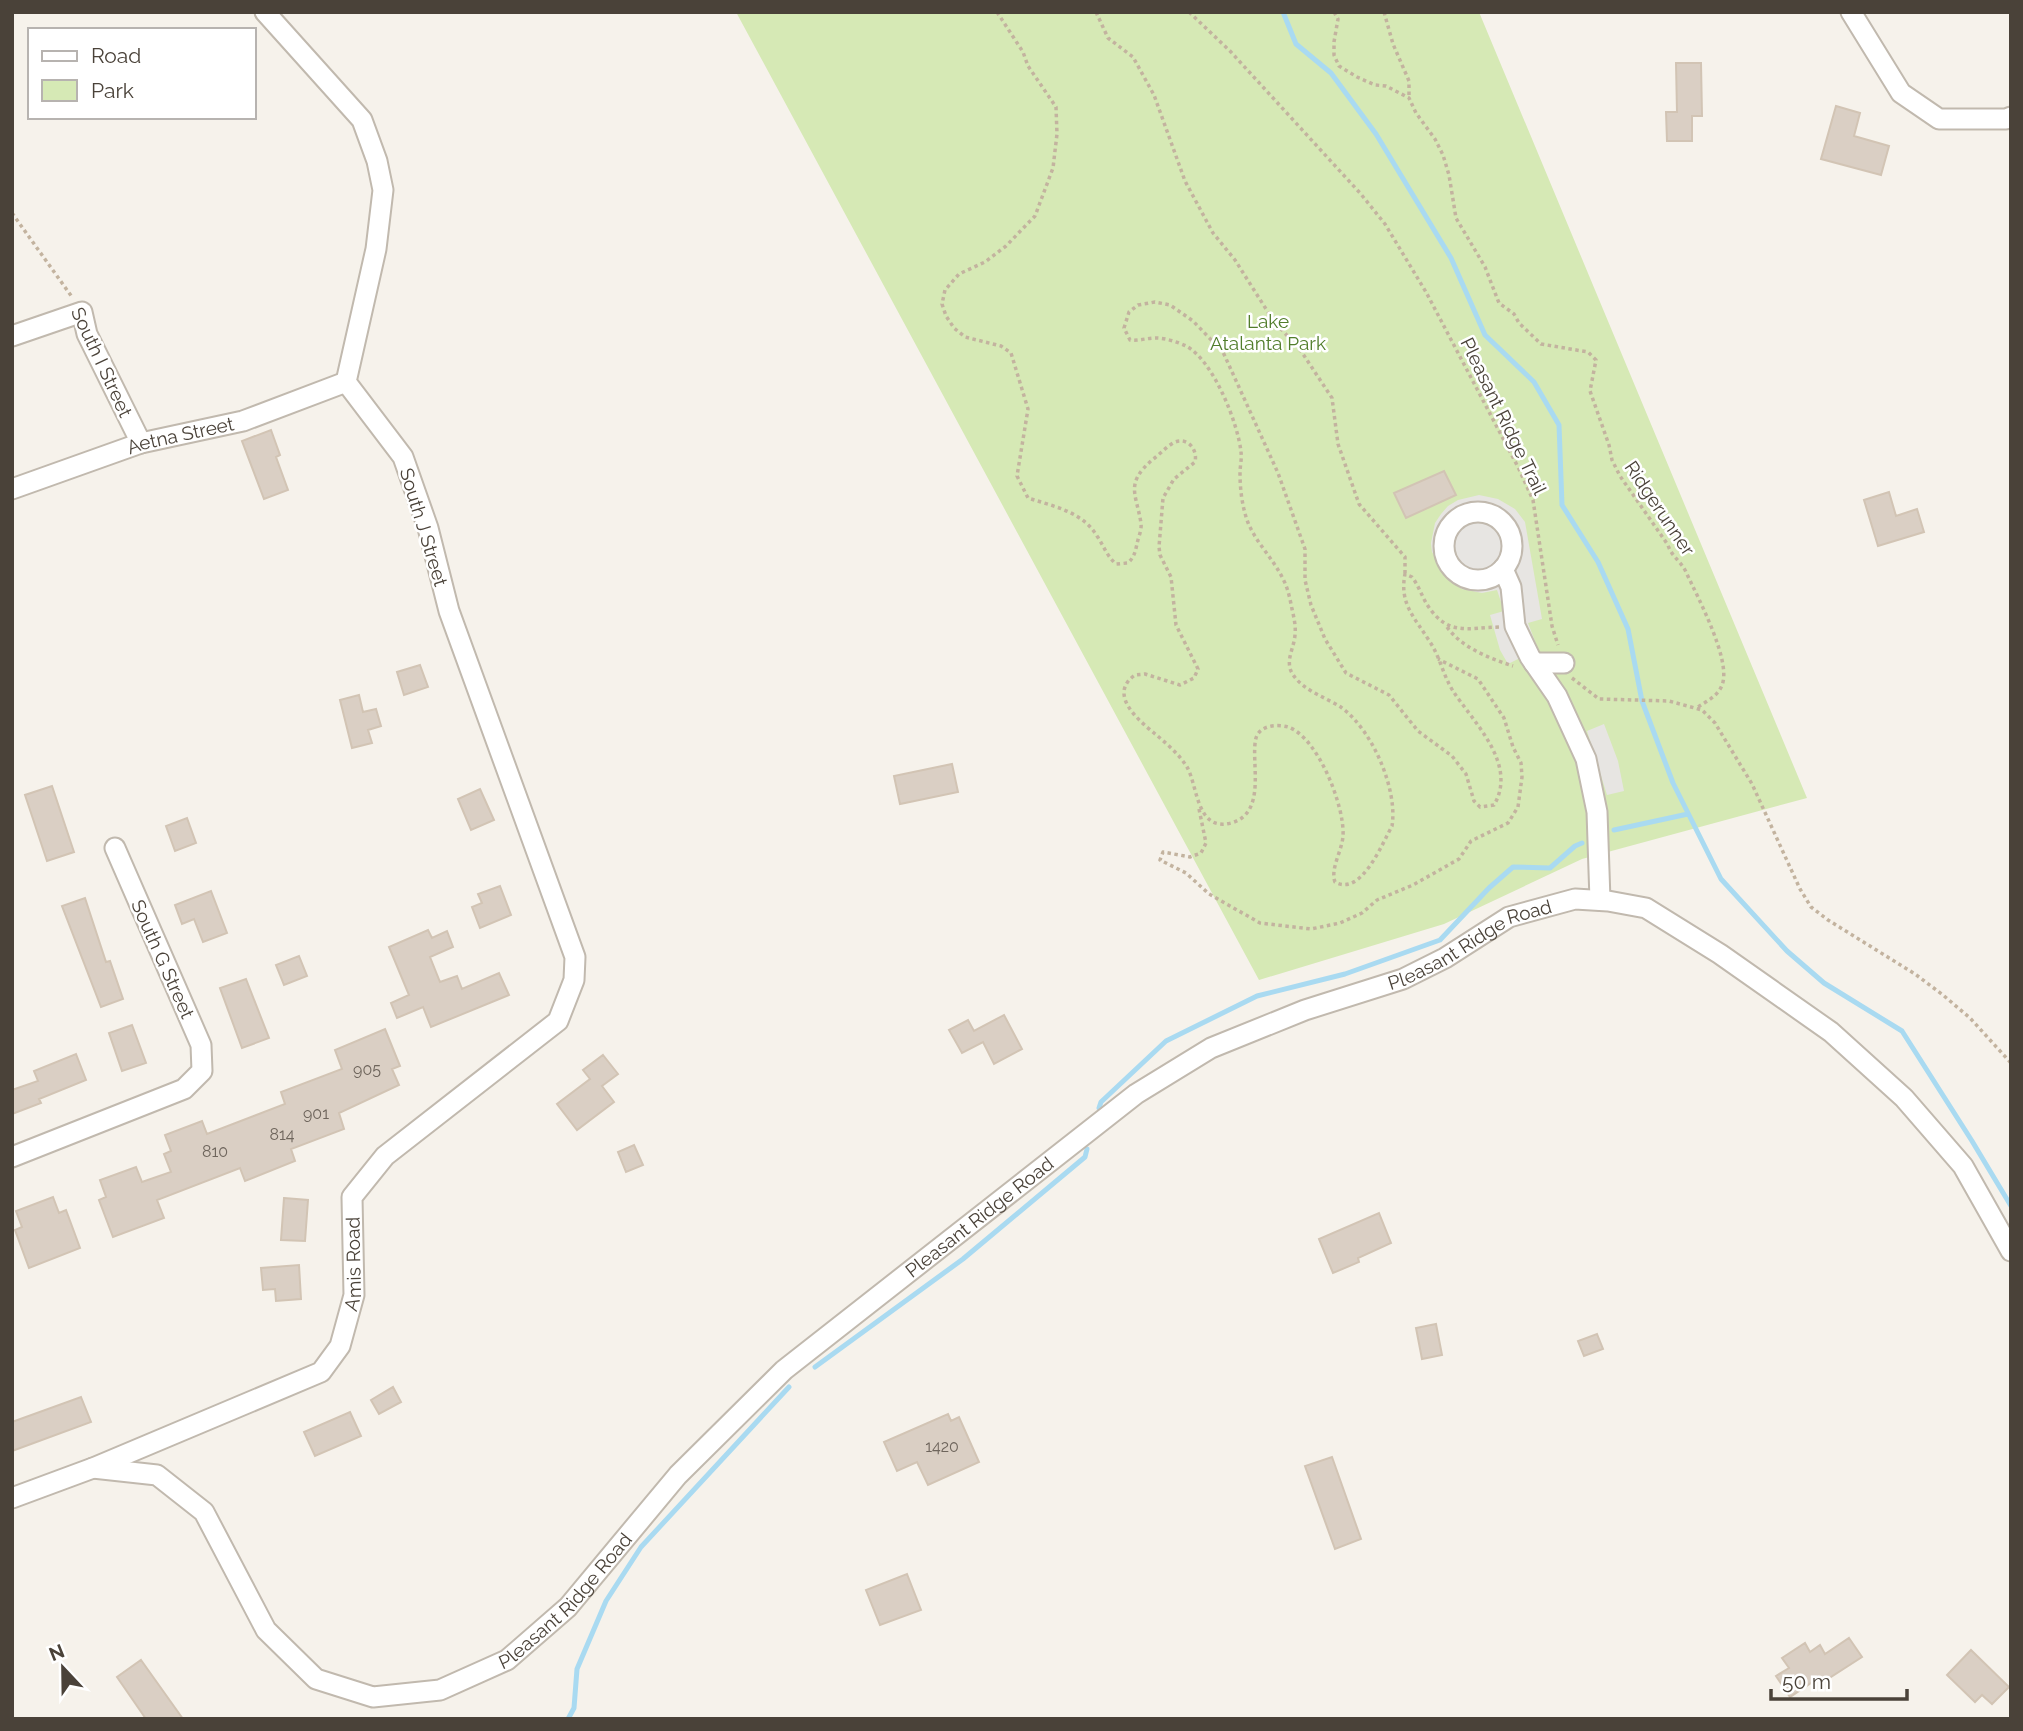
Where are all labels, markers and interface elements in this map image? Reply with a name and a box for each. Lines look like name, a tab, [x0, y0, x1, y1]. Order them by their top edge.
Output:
legend	[28, 28, 256, 119]
text: Road	[91, 43, 141, 68]
text: Park	[91, 78, 134, 103]
street label: South I Street	[67, 304, 137, 421]
park label: Lake Atalanta Park	[1210, 310, 1326, 354]
street label: Pleasant Ridge Trail	[1456, 334, 1552, 499]
street label: Aetna Street	[124, 412, 236, 458]
street label: Ridgerunner	[1620, 457, 1700, 560]
street label: South J Street	[396, 465, 453, 589]
street label: Pleasant Ridge Road	[1385, 895, 1554, 994]
street label: South G Street	[127, 896, 199, 1022]
house number: 905	[353, 1060, 381, 1079]
house number: 901	[303, 1104, 329, 1123]
house number: 814	[269, 1125, 295, 1144]
house number: 810	[202, 1142, 228, 1161]
street label: Pleasant Ridge Road	[901, 1152, 1058, 1282]
street label: Amis Road	[339, 1217, 365, 1313]
house number: 1420	[925, 1437, 959, 1456]
street label: Pleasant Ridge Road	[495, 1528, 636, 1673]
north arrow	[28, 1633, 98, 1703]
text: N	[46, 1639, 67, 1665]
scale bar	[1771, 1658, 1908, 1702]
text: 50 m	[1782, 1669, 1831, 1694]

